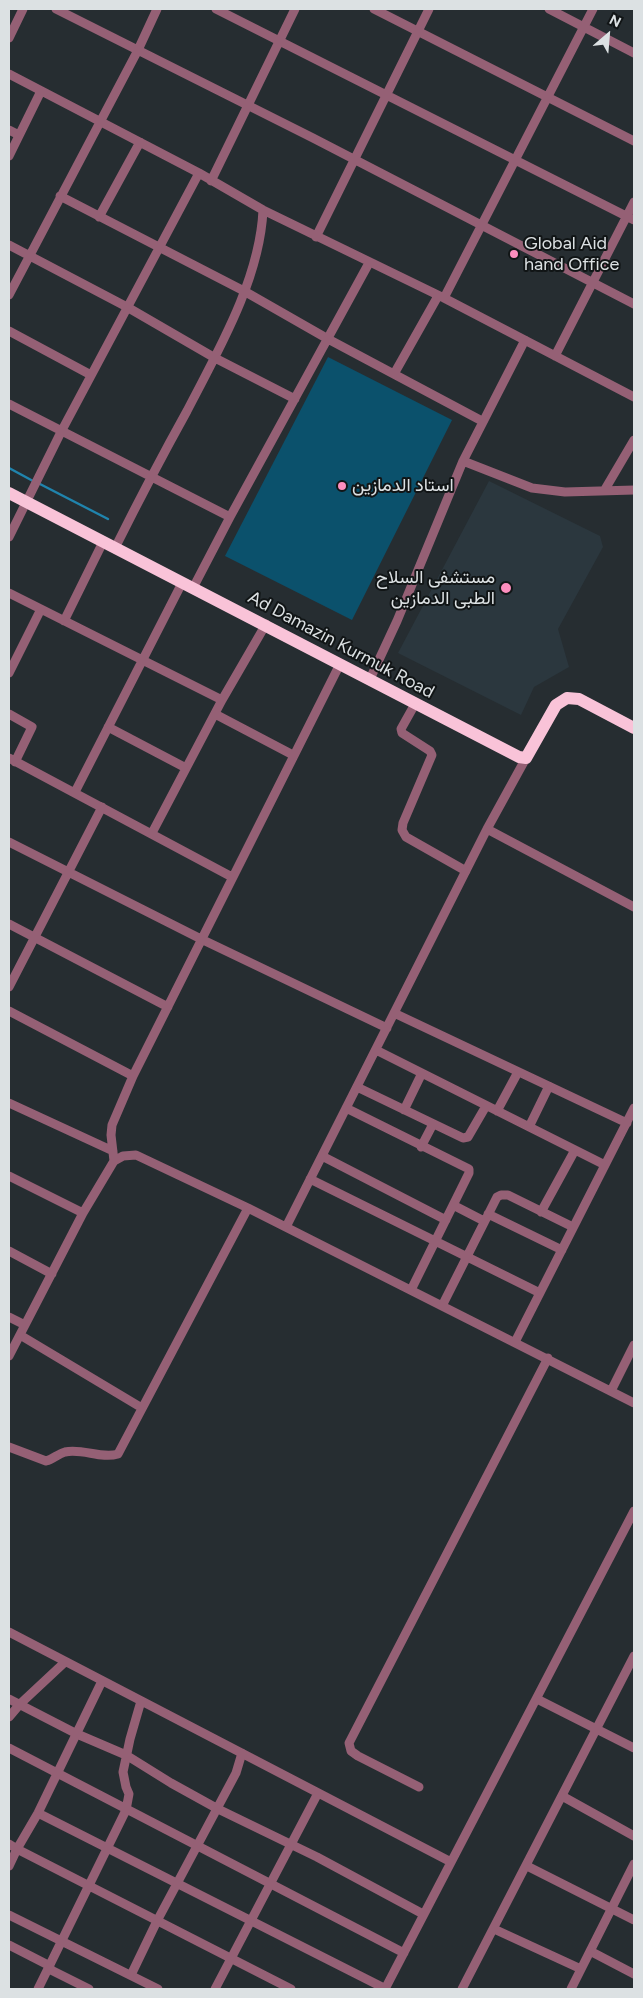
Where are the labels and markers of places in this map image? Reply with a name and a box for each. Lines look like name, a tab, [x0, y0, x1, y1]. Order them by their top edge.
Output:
place label: Global Aid hand Office	[524, 233, 619, 276]
marker: Global Aid hand Office	[508, 248, 520, 260]
place label: استاد الدمازين	[352, 475, 454, 497]
marker: استاد الدمازين	[336, 480, 348, 492]
place label: مستشفى السلاح الطبى الدمازين	[376, 567, 495, 610]
marker: مستشفى السلاح الطبى الدمازين	[499, 581, 513, 595]

